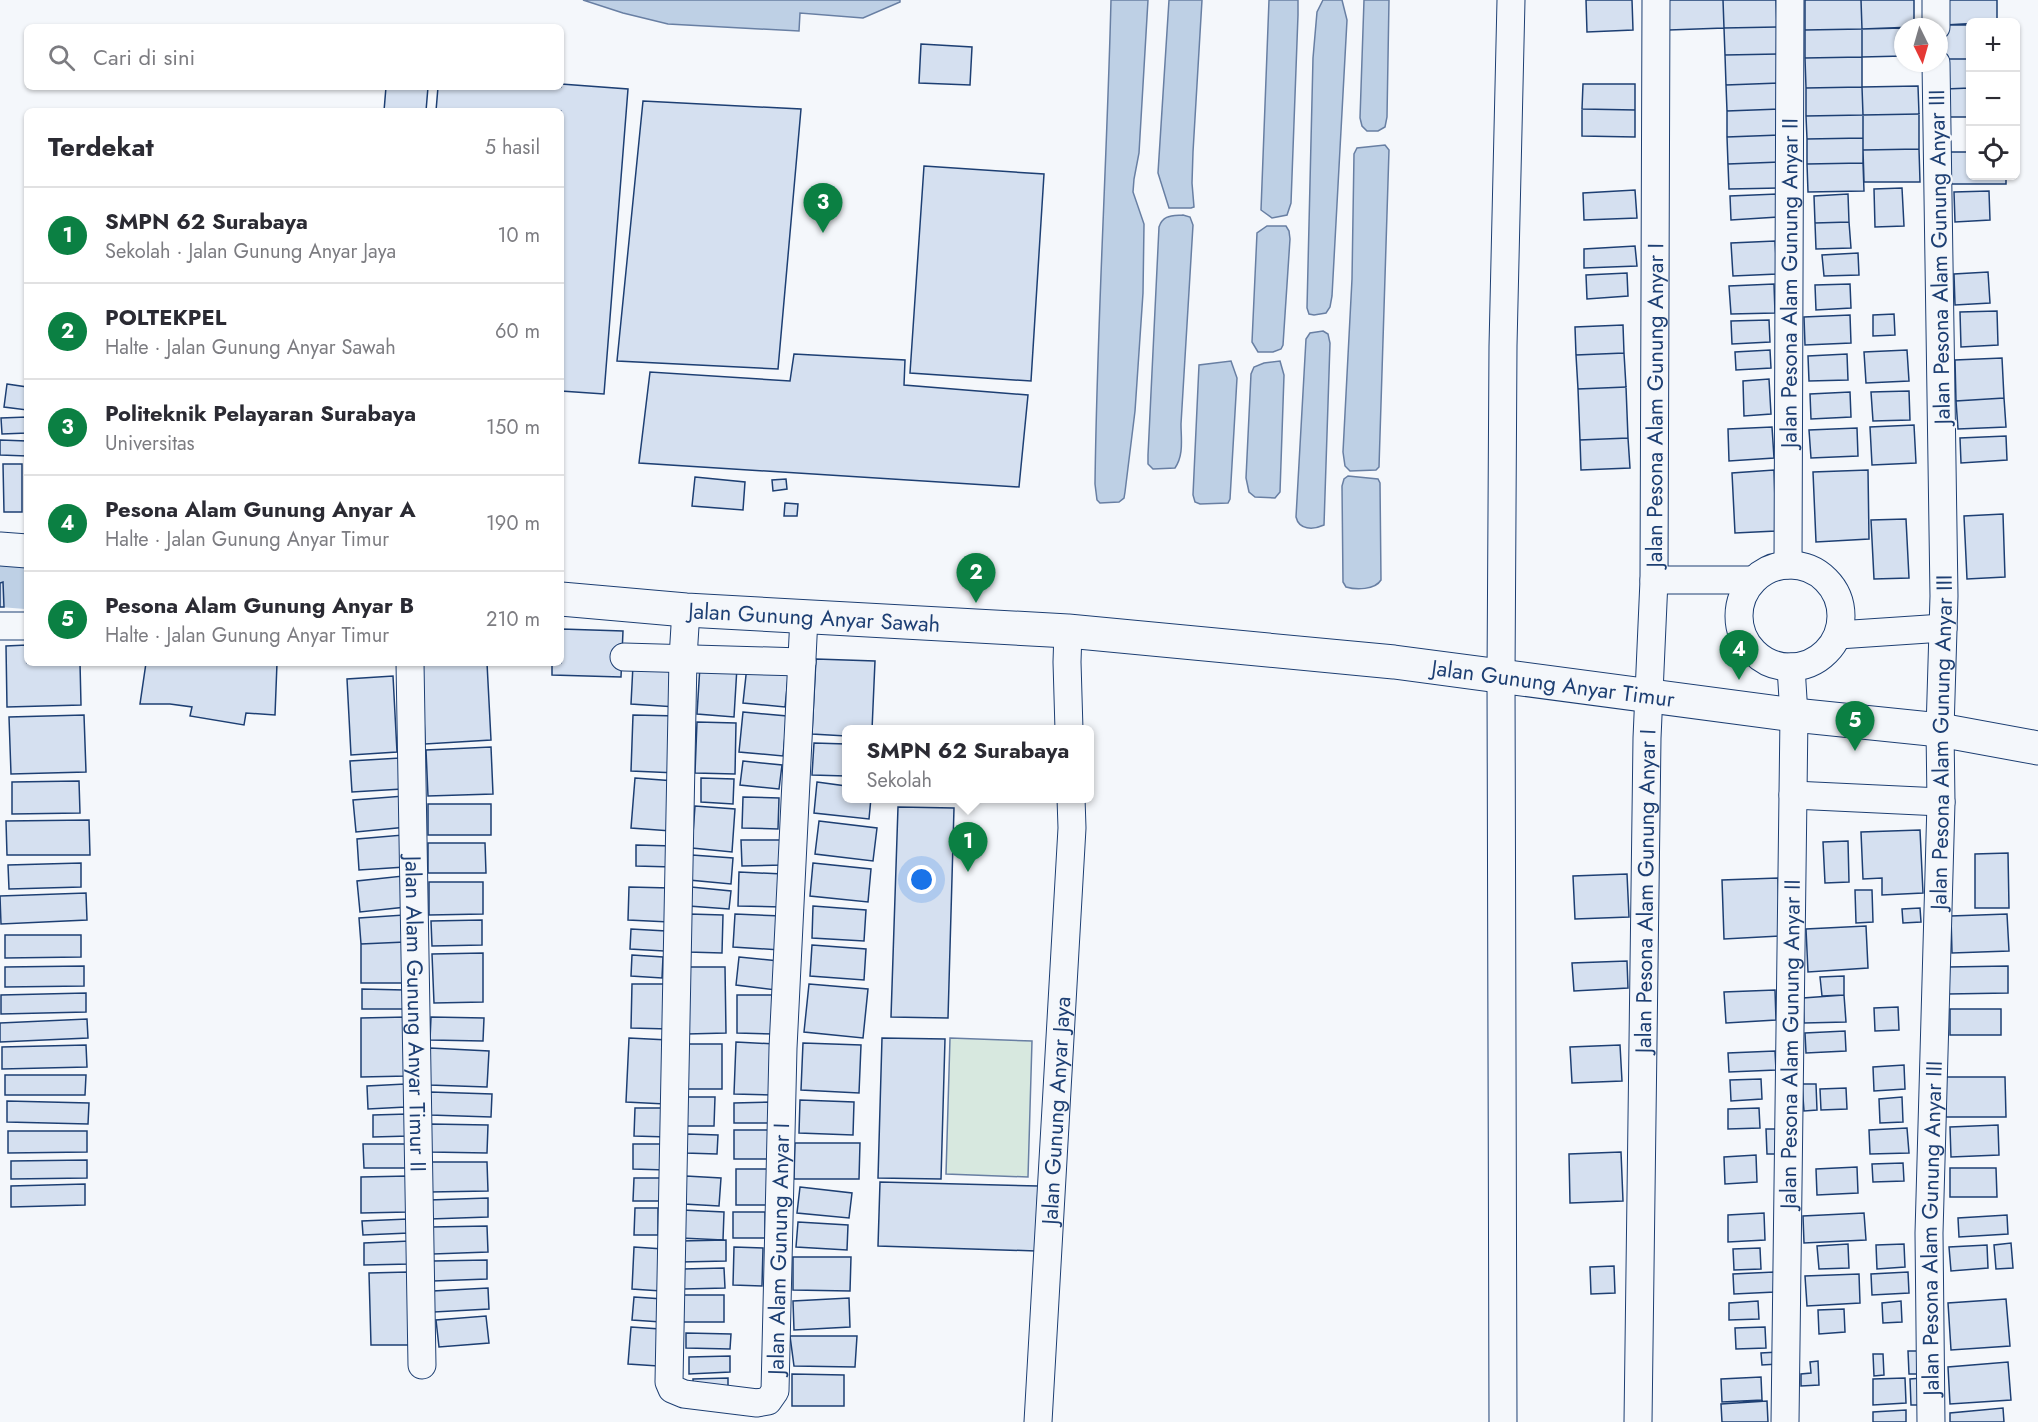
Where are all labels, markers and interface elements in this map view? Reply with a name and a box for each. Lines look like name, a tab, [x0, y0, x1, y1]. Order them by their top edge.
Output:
north arrow	[1894, 18, 1948, 72]
map controls	[1966, 18, 2020, 180]
button: +	[1966, 18, 2020, 72]
search box	[24, 24, 564, 90]
icon: search	[45, 41, 78, 74]
text: Cari di sini	[93, 41, 195, 73]
button: −	[1966, 72, 2020, 126]
street label: Jalan Pesona Alam Gunung Anyar III	[1920, 89, 1958, 428]
street label: Jalan Pesona Alam Gunung Anyar II	[1772, 118, 1806, 451]
button: locate	[1966, 126, 2020, 180]
text: Terdekat	[48, 128, 154, 166]
text: 5 hasil	[485, 133, 540, 162]
pin: 3	[804, 184, 842, 233]
text: SMPN 62 Surabaya	[105, 205, 308, 237]
text: 1	[62, 221, 73, 250]
text: 10 m	[497, 221, 540, 250]
text: Sekolah · Jalan Gunung Anyar Jaya	[105, 237, 396, 266]
street label: Jalan Pesona Alam Gunung Anyar I	[1638, 243, 1671, 570]
text: POLTEKPEL	[105, 301, 226, 333]
text: 2	[61, 317, 74, 346]
text: 60 m	[495, 317, 540, 346]
text: Halte · Jalan Gunung Anyar Sawah	[105, 333, 396, 362]
text: Politeknik Pelayaran Surabaya	[105, 397, 416, 429]
text: 3	[61, 413, 74, 442]
text: 150 m	[486, 413, 540, 442]
text: Universitas	[105, 429, 195, 458]
text: Pesona Alam Gunung Anyar A	[105, 493, 416, 525]
text: 4	[61, 509, 74, 538]
text: 190 m	[486, 509, 540, 538]
text: Halte · Jalan Gunung Anyar Timur	[105, 525, 389, 554]
pin: 2	[956, 554, 996, 603]
street label: Jalan Pesona Alam Gunung Anyar III	[1922, 574, 1960, 913]
text: Pesona Alam Gunung Anyar B	[105, 589, 414, 621]
street label: Jalan Gunung Anyar Sawah	[685, 594, 941, 640]
text: 5	[61, 605, 74, 634]
text: 210 m	[486, 605, 540, 634]
text: Halte · Jalan Gunung Anyar Timur	[105, 621, 389, 650]
pin: 4	[1720, 630, 1758, 680]
street label: Jalan Gunung Anyar Timur	[1427, 651, 1677, 715]
pin: 5	[1836, 702, 1874, 751]
popup	[842, 725, 1094, 803]
street label: Jalan Pesona Alam Gunung Anyar I	[1627, 728, 1663, 1056]
text: SMPN 62 Surabaya	[867, 734, 1069, 766]
text: Sekolah	[867, 766, 932, 795]
pin: 1	[948, 822, 988, 872]
street label: Jalan Alam Gunung Anyar Timur II	[397, 853, 435, 1172]
your location	[907, 865, 936, 894]
street label: Jalan Pesona Alam Gunung Anyar II	[1772, 879, 1808, 1212]
street label: Jalan Gunung Anyar Jaya	[1033, 995, 1078, 1229]
street label: Jalan Pesona Alam Gunung Anyar III	[1913, 1060, 1950, 1399]
street label: Jalan Alam Gunung Anyar I	[759, 1123, 797, 1378]

